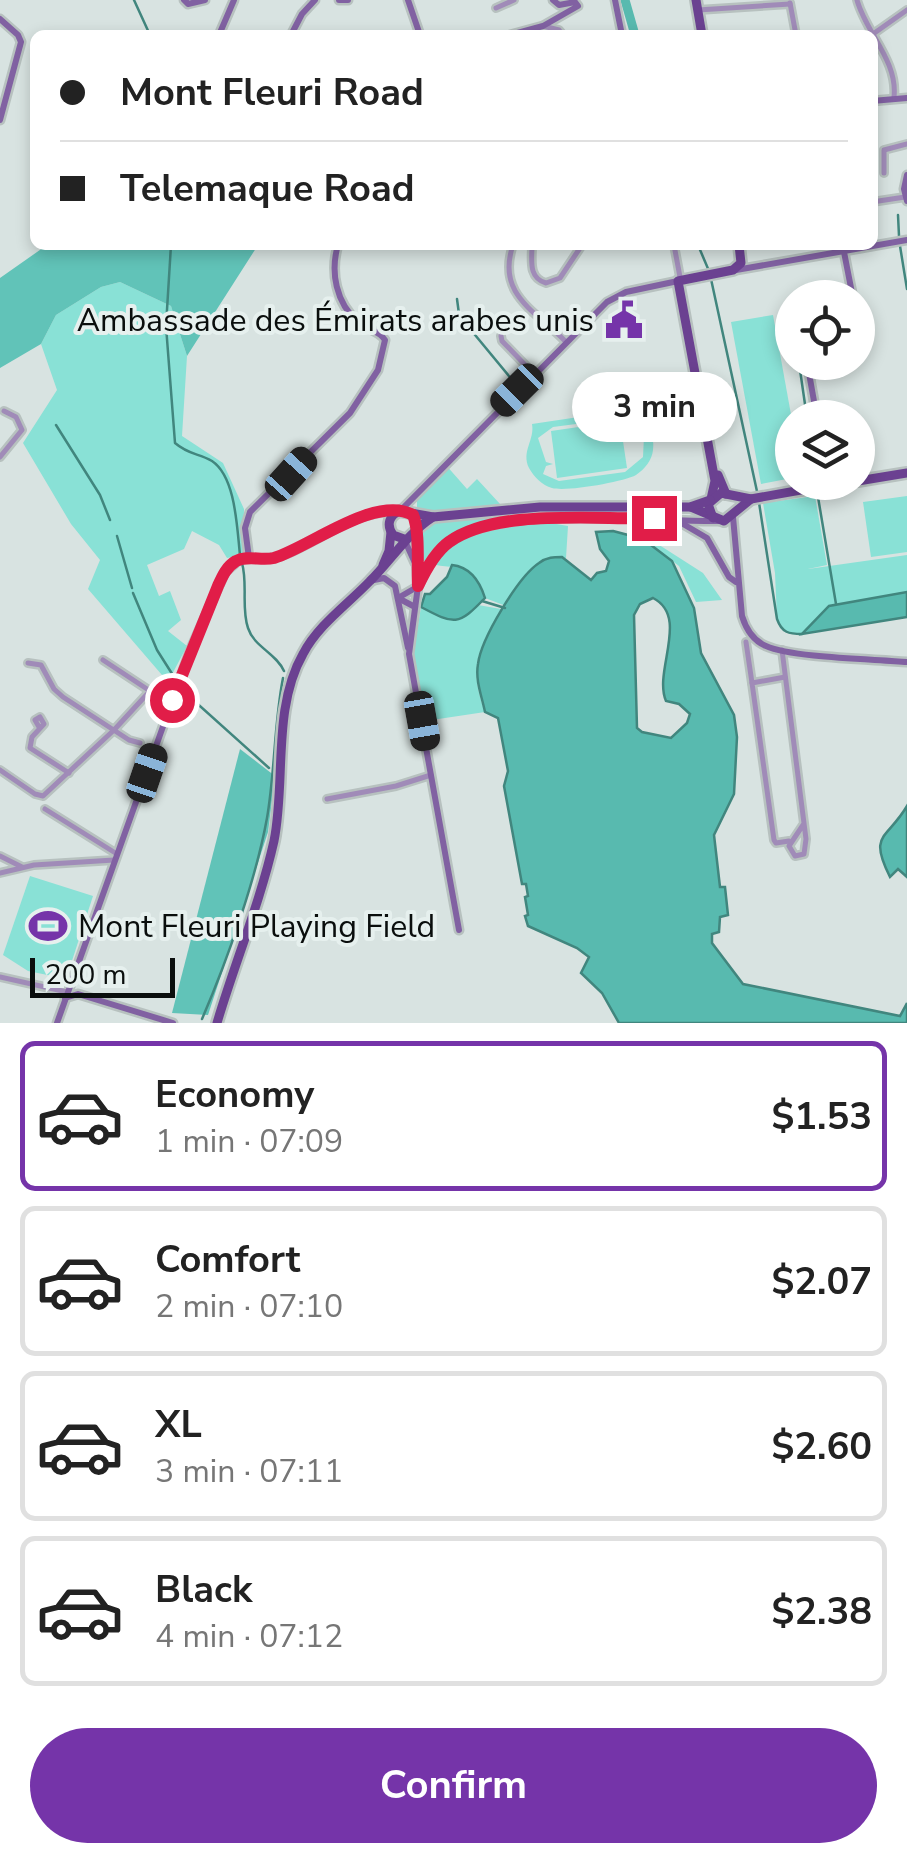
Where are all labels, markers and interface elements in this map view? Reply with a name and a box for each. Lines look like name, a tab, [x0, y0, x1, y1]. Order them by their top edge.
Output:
text: Mont Fleuri Road	[120, 67, 424, 118]
text: Telemaque Road	[120, 163, 415, 214]
map controls	[775, 280, 875, 500]
button: locate	[775, 280, 875, 380]
place label: Ambassade des Émirats arabes unis	[77, 299, 594, 342]
public building icon: Ambassade des Émirats arabes unis	[603, 299, 645, 341]
car	[485, 358, 549, 422]
callout: 3 min	[572, 373, 736, 443]
text: 3 min	[613, 385, 696, 428]
button: layers	[775, 400, 875, 500]
car	[260, 442, 322, 506]
route end	[632, 496, 677, 541]
route start	[150, 678, 195, 723]
car	[402, 689, 442, 753]
car	[123, 740, 171, 806]
sports icon: Mont Fleuri Playing Field	[27, 905, 69, 947]
place label: Mont Fleuri Playing Field	[78, 905, 435, 948]
scale bar	[30, 953, 175, 998]
text: 200 m	[45, 956, 127, 994]
text: Economy	[155, 1069, 314, 1120]
icon: car	[35, 1071, 125, 1161]
text: $1.53	[771, 1091, 872, 1142]
text: 1 min · 07:09	[155, 1120, 343, 1163]
text: Comfort	[155, 1234, 300, 1285]
icon: car	[35, 1236, 125, 1326]
text: $2.07	[771, 1256, 872, 1307]
text: 2 min · 07:10	[155, 1285, 343, 1328]
text: XL	[155, 1399, 202, 1450]
icon: car	[35, 1401, 125, 1491]
text: $2.60	[771, 1421, 872, 1472]
text: 3 min · 07:11	[155, 1450, 343, 1493]
text: Black	[155, 1564, 252, 1615]
icon: car	[35, 1566, 125, 1656]
text: $2.38	[771, 1586, 872, 1637]
text: 4 min · 07:12	[155, 1615, 343, 1658]
button: Confirm	[30, 1728, 877, 1843]

